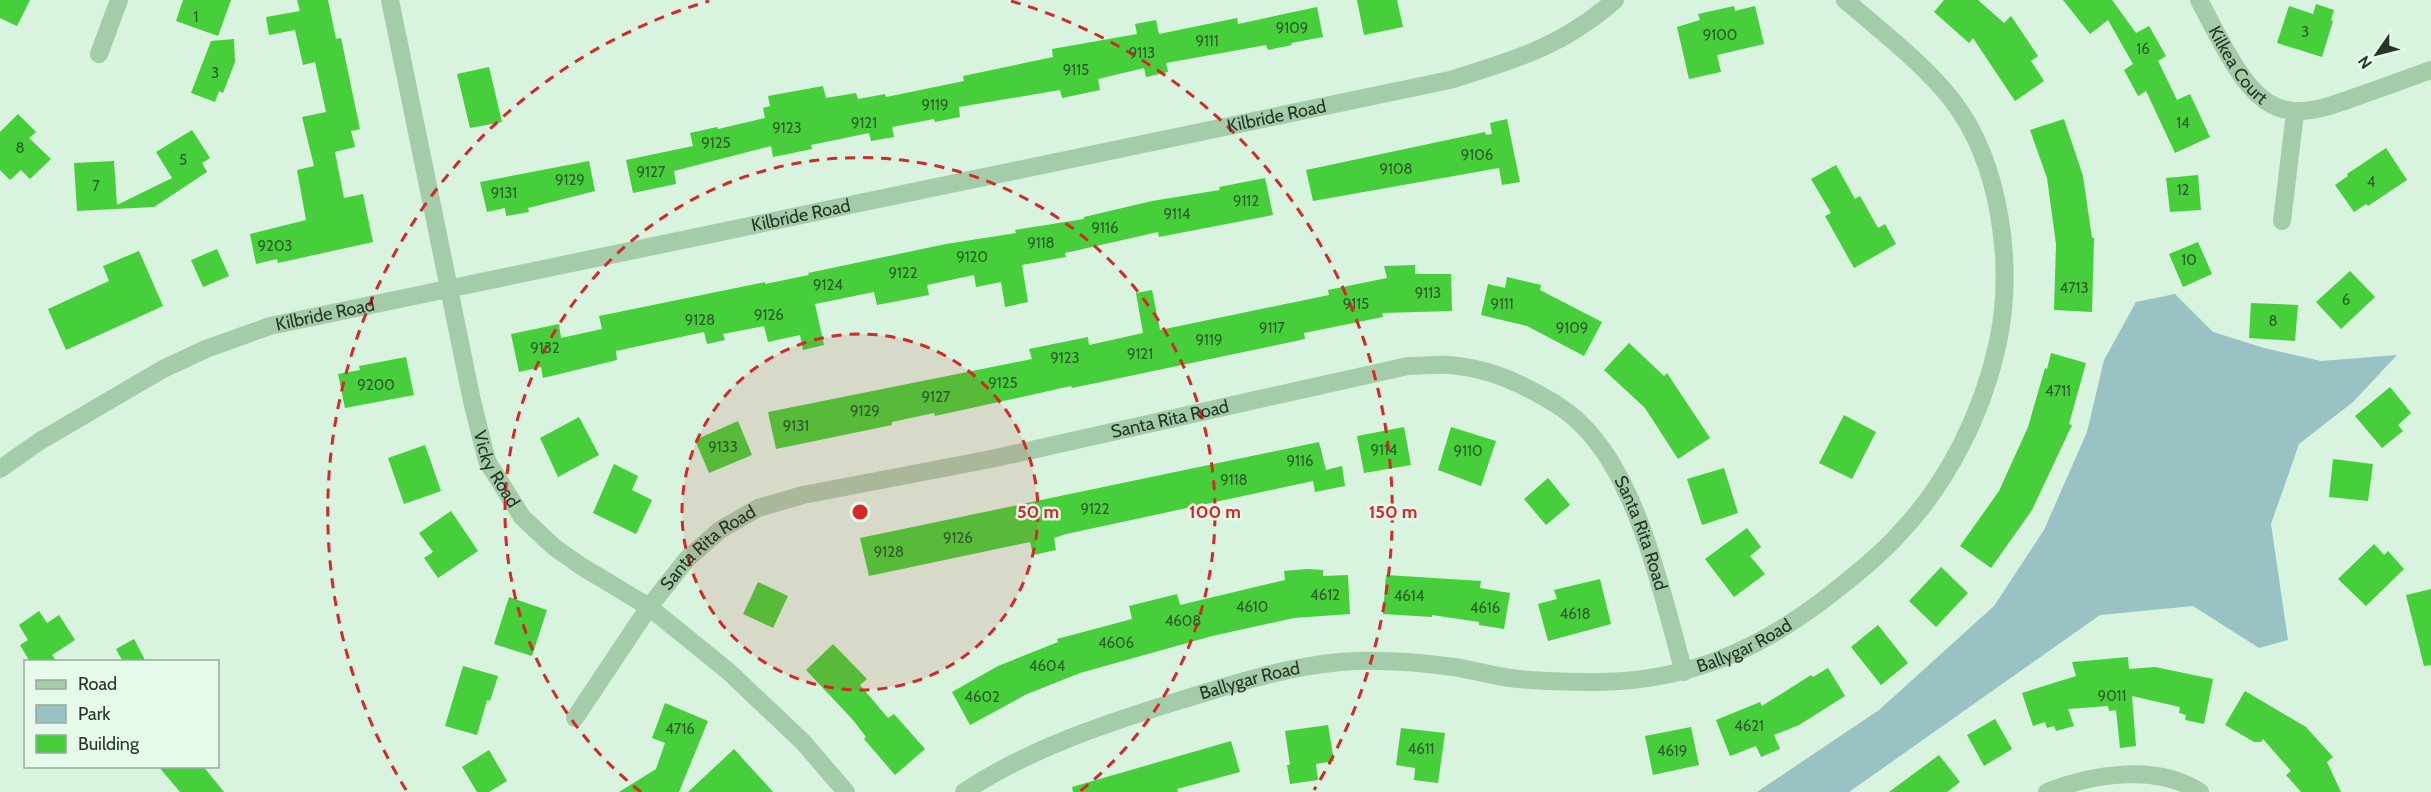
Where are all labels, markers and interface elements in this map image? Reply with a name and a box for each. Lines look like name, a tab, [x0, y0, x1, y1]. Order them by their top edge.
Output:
house number: 1	[194, 8, 198, 26]
house number: 9109	[1276, 19, 1308, 37]
street label: Kilkea Court	[2204, 22, 2272, 109]
house number: 3	[2301, 23, 2309, 41]
north arrow	[2347, 24, 2407, 84]
house number: 9100	[1703, 26, 1737, 44]
house number: 9111	[1195, 32, 1219, 50]
house number: 16	[2136, 40, 2150, 58]
house number: 9113	[1129, 44, 1155, 62]
text: N	[2354, 52, 2376, 72]
house number: 9115	[1063, 61, 1089, 79]
house number: 3	[211, 64, 219, 82]
street label: Kilbride Road	[1225, 95, 1328, 137]
house number: 9119	[922, 96, 948, 114]
house number: 9121	[851, 114, 877, 132]
house number: 14	[2176, 114, 2190, 132]
house number: 9123	[772, 119, 802, 137]
house number: 9125	[701, 134, 731, 152]
house number: 8	[15, 139, 25, 157]
house number: 9106	[1461, 146, 1493, 164]
house number: 5	[179, 151, 187, 169]
house number: 9108	[1380, 160, 1412, 178]
house number: 9127	[637, 163, 666, 181]
house number: 9129	[555, 171, 585, 189]
house number: 4	[2367, 173, 2376, 191]
house number: 7	[92, 177, 100, 195]
house number: 12	[2177, 181, 2190, 199]
house number: 9131	[491, 184, 517, 202]
house number: 9112	[1233, 192, 1259, 210]
street label: Kilbride Road	[749, 194, 852, 236]
house number: 9114	[1164, 205, 1191, 223]
house number: 9116	[1092, 219, 1118, 237]
house number: 9118	[1027, 234, 1055, 252]
house number: 9203	[258, 237, 292, 255]
house number: 9120	[956, 248, 988, 266]
house number: 10	[2181, 251, 2197, 269]
house number: 9122	[888, 264, 918, 282]
house number: 9124	[813, 276, 843, 294]
house number: 4713	[2059, 279, 2089, 297]
house number: 9113	[1415, 284, 1441, 302]
house number: 6	[2342, 291, 2350, 309]
street label: Kilbride Road	[274, 293, 377, 336]
house number: 9115	[1343, 295, 1369, 313]
house number: 9111	[1490, 295, 1514, 313]
house number: 9126	[754, 306, 784, 324]
house number: 9128	[685, 311, 715, 329]
house number: 8	[2268, 312, 2278, 330]
house number: 9117	[1259, 319, 1285, 337]
house number: 9109	[1556, 319, 1588, 337]
house number: 9119	[1196, 331, 1222, 349]
house number: 9132	[530, 339, 560, 357]
house number: 9121	[1127, 345, 1153, 363]
house number: 9123	[1050, 349, 1080, 367]
house number: 9125	[988, 374, 1018, 392]
house number: 9200	[357, 376, 395, 394]
house number: 4711	[2045, 382, 2071, 400]
house number: 9127	[922, 388, 951, 406]
street label: Santa Rita Road	[1109, 395, 1231, 443]
house number: 9129	[850, 402, 880, 420]
house number: 9131	[783, 417, 809, 435]
street label: Vicky Road	[469, 428, 524, 512]
house number: 9133	[708, 438, 738, 456]
house number: 9114	[1371, 441, 1398, 459]
house number: 9110	[1454, 442, 1482, 460]
house number: 9116	[1287, 452, 1313, 470]
house number: 9118	[1220, 471, 1248, 489]
street label: Santa Rita Road	[1610, 472, 1672, 593]
house number: 9122	[1080, 500, 1110, 518]
street label: Santa Rita Road	[656, 501, 760, 595]
text: 50 m	[1017, 501, 1059, 523]
text: 100 m	[1189, 501, 1241, 523]
text: 150 m	[1369, 501, 1417, 523]
centre of rings	[850, 502, 870, 522]
house number: 9126	[943, 529, 973, 547]
house number: 9128	[874, 543, 904, 561]
house number: 4612	[1310, 586, 1340, 604]
house number: 4614	[1394, 587, 1425, 605]
house number: 4610	[1236, 598, 1268, 616]
house number: 4616	[1470, 599, 1500, 617]
house number: 4618	[1559, 605, 1591, 623]
house number: 4608	[1165, 612, 1201, 630]
street label: Ballygar Road	[1694, 614, 1796, 678]
house number: 4606	[1098, 634, 1134, 652]
house number: 4604	[1029, 657, 1065, 675]
street label: Ballygar Road	[1197, 657, 1302, 705]
legend	[24, 660, 219, 768]
text: Road	[78, 673, 117, 695]
house number: 9011	[2098, 687, 2126, 705]
house number: 4602	[964, 688, 1000, 706]
text: Park	[78, 703, 111, 725]
house number: 4621	[1734, 717, 1764, 735]
house number: 4716	[665, 720, 695, 738]
text: Building	[78, 733, 140, 755]
house number: 4611	[1408, 740, 1434, 758]
house number: 4619	[1657, 742, 1687, 760]

